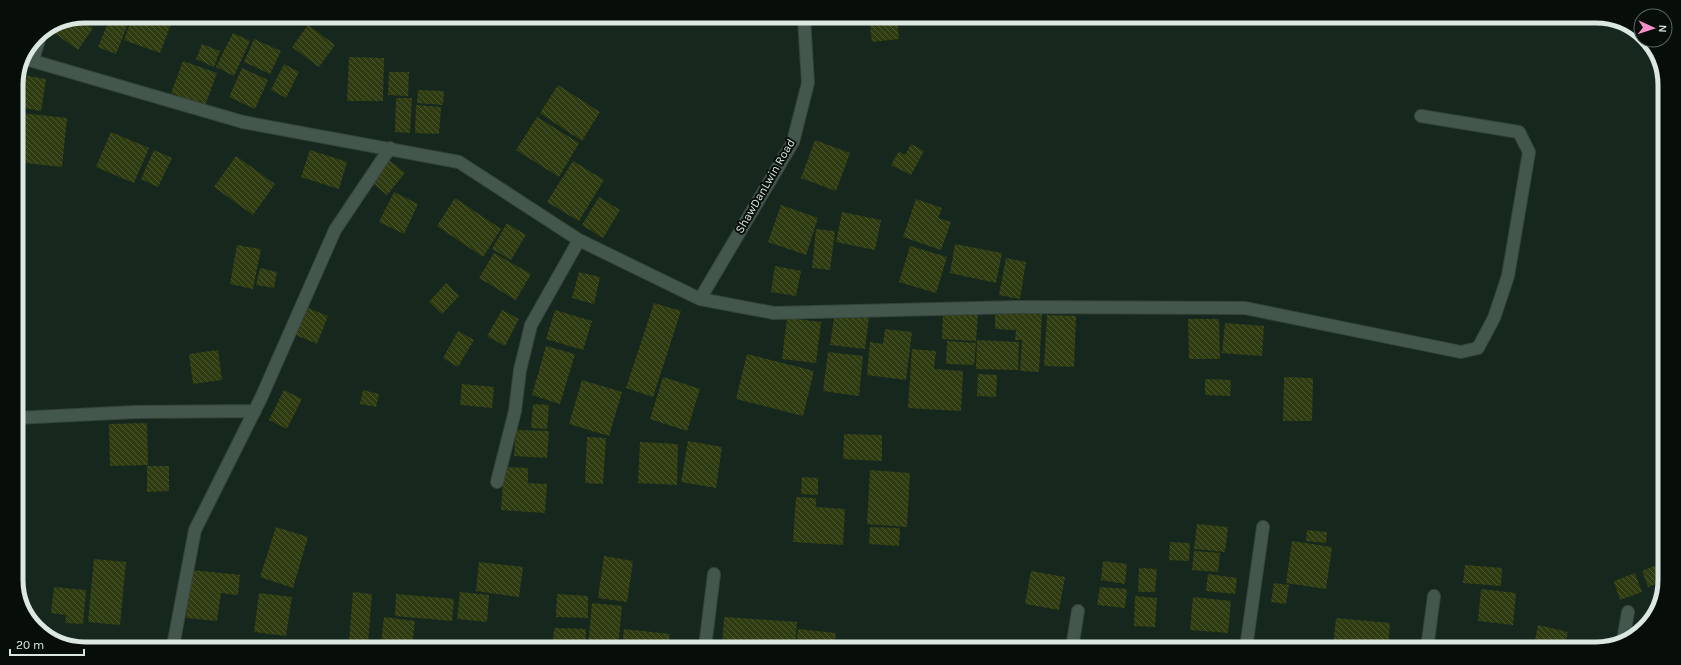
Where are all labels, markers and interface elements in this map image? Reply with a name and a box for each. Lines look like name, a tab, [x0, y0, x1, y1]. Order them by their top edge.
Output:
north arrow	[1633, 8, 1673, 48]
text: N	[1656, 24, 1669, 33]
street label: ShawDanLwin Road	[732, 136, 798, 236]
scale bar	[10, 631, 84, 657]
text: 20 m	[16, 638, 44, 652]

